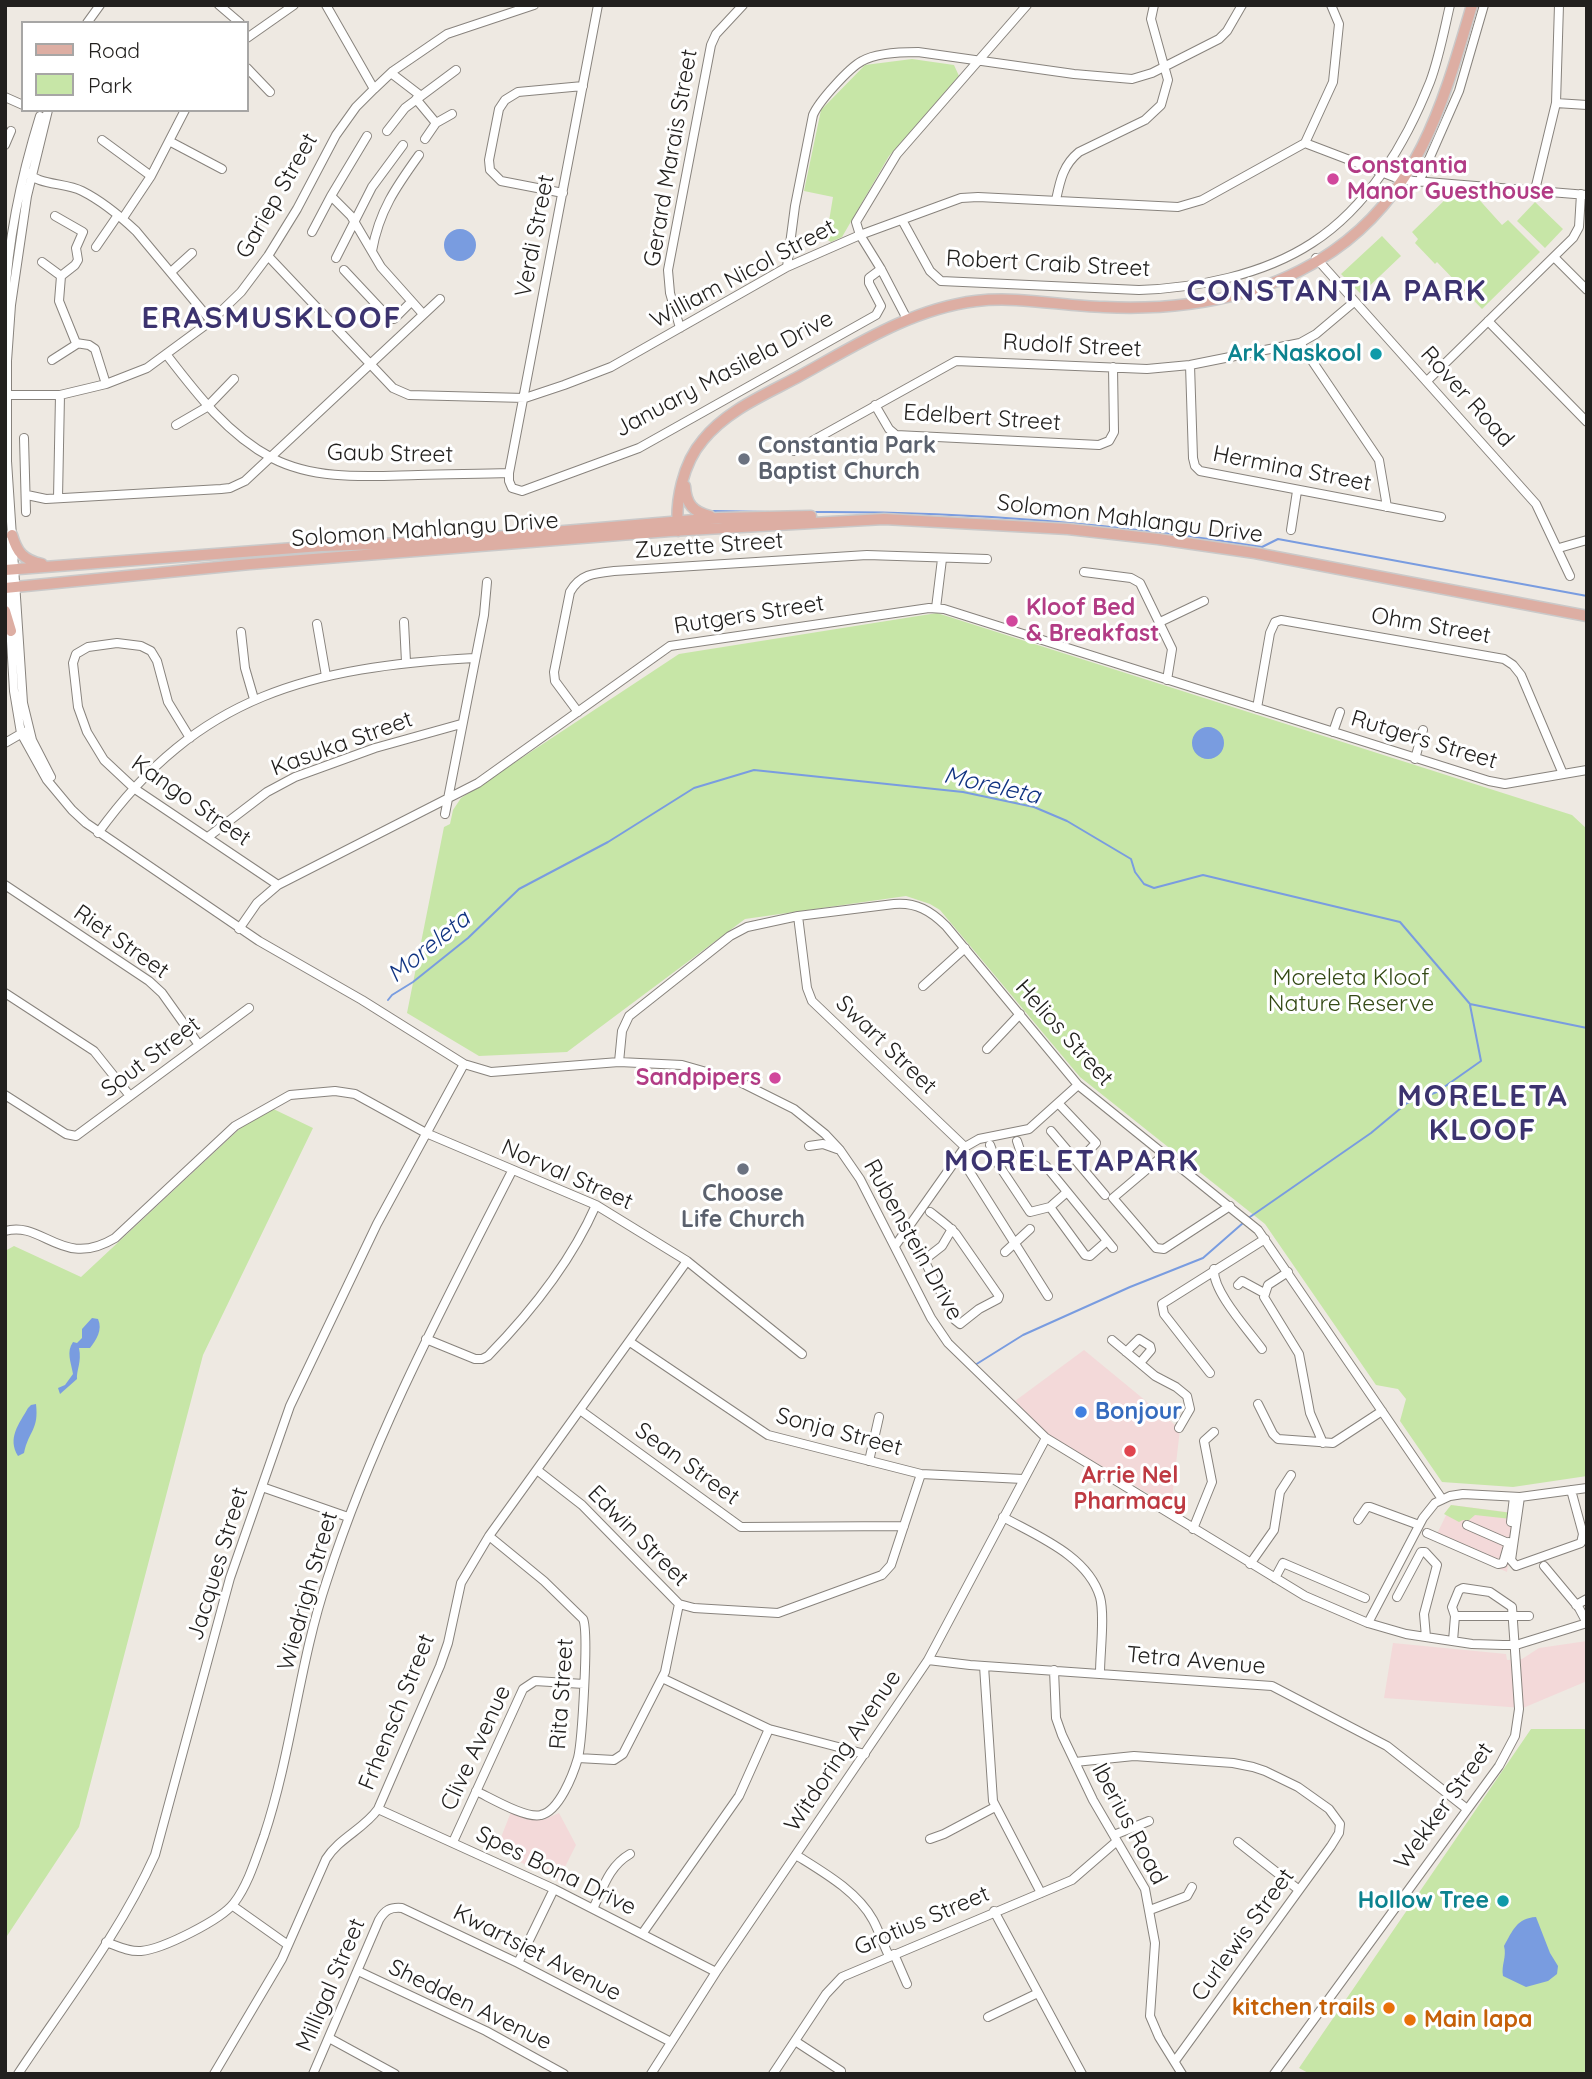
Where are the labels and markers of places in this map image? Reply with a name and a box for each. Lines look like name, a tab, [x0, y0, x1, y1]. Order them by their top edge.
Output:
place label: Constantia Manor Guesthouse	[1347, 152, 1554, 206]
marker: Constantia Manor Guesthouse	[1325, 171, 1341, 187]
place label: Ark Naskool	[1228, 340, 1362, 368]
marker: Ark Naskool	[1368, 346, 1384, 362]
place label: Constantia Park Baptist Church	[758, 432, 936, 486]
marker: Constantia Park Baptist Church	[736, 451, 752, 467]
place label: Kloof Bed & Breakfast	[1026, 594, 1159, 648]
marker: Kloof Bed & Breakfast	[1004, 613, 1020, 629]
place label: Sandpipers	[636, 1064, 761, 1092]
marker: Sandpipers	[767, 1070, 783, 1086]
marker: Choose Life Church	[735, 1161, 751, 1177]
place label: Choose Life Church	[681, 1180, 805, 1234]
place label: Bonjour	[1095, 1398, 1182, 1426]
marker: Bonjour	[1073, 1404, 1089, 1420]
marker: Arrie Nel Pharmacy	[1122, 1443, 1138, 1459]
place label: Arrie Nel Pharmacy	[1074, 1462, 1186, 1516]
place label: Hollow Tree	[1358, 1887, 1489, 1915]
marker: Hollow Tree	[1495, 1893, 1511, 1909]
place label: kitchen trails	[1232, 1994, 1375, 2022]
marker: kitchen trails	[1381, 2000, 1397, 2016]
place label: Main lapa	[1424, 2006, 1532, 2034]
marker: Main lapa	[1402, 2012, 1418, 2028]

